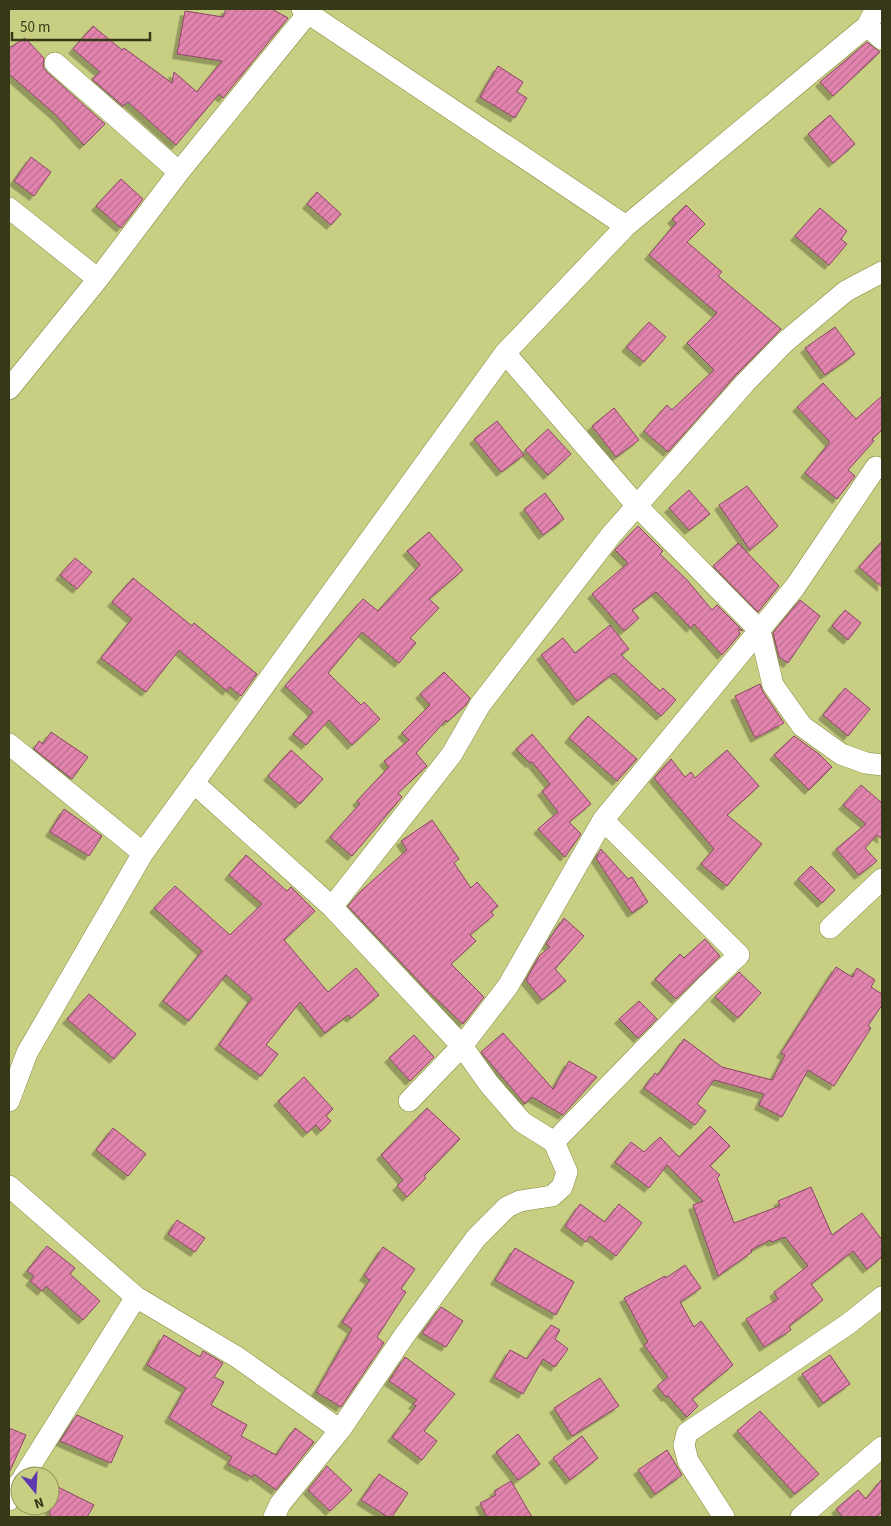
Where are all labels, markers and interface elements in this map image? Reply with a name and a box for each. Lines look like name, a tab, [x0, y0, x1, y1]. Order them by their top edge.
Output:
scale bar	[12, 10, 150, 42]
text: 50 m	[20, 17, 50, 38]
north arrow	[10, 1466, 60, 1516]
text: N	[31, 1491, 46, 1513]

